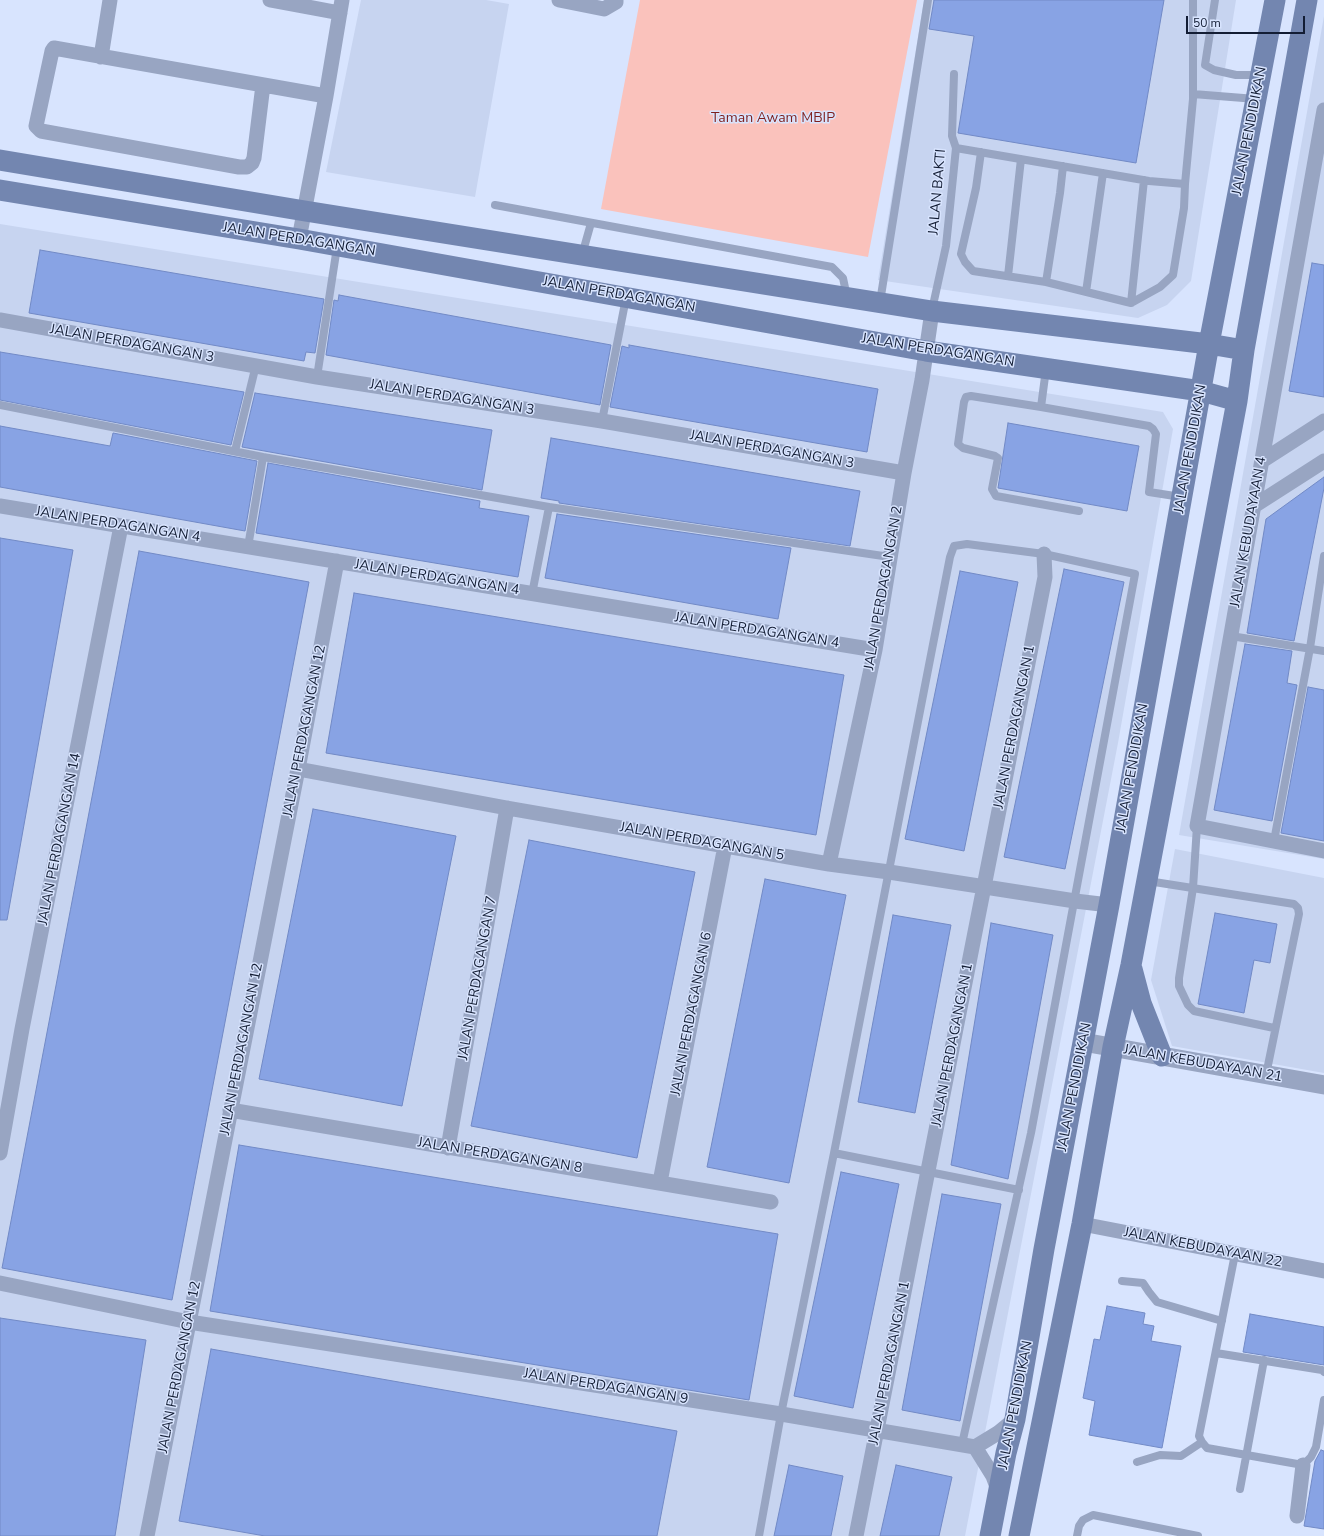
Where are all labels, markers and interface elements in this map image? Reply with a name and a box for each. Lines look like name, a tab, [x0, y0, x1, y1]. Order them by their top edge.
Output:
scale bar	[1188, 8, 1307, 34]
text: 50 m	[1193, 15, 1221, 31]
street label: JALAN PENDIDIKAN	[1229, 65, 1271, 197]
park label: Taman Awam MBIP	[711, 111, 835, 127]
street label: JALAN BAKTI	[926, 148, 950, 236]
street label: JALAN PERDAGANGAN	[221, 220, 377, 260]
street label: JALAN PERDAGANGAN	[542, 273, 696, 317]
street label: JALAN PERDAGANGAN 3	[49, 321, 215, 367]
street label: JALAN PERDAGANGAN	[860, 331, 1016, 371]
street label: JALAN PERDAGANGAN 3	[369, 377, 535, 419]
street label: JALAN PENDIDIKAN	[1171, 383, 1211, 515]
street label: JALAN PERDAGANGAN 3	[689, 427, 855, 473]
street label: JALAN KEBUDAYAAN 4	[1227, 455, 1271, 609]
street label: JALAN PERDAGANGAN 4	[35, 504, 201, 546]
street label: JALAN PERDAGANGAN 2	[861, 505, 907, 671]
street label: JALAN PERDAGANGAN 4	[354, 557, 520, 599]
street label: JALAN PERDAGANGAN 4	[674, 610, 840, 652]
street label: JALAN PERDAGANGAN 12	[280, 644, 330, 818]
street label: JALAN PERDAGANGAN 1	[991, 644, 1039, 810]
street label: JALAN PENDIDIKAN	[1113, 702, 1153, 834]
street label: JALAN PERDAGANGAN 14	[35, 752, 85, 926]
street label: JALAN PERDAGANGAN 5	[619, 819, 785, 865]
street label: JALAN PERDAGANGAN 7	[455, 895, 501, 1061]
street label: JALAN PERDAGANGAN 6	[668, 931, 716, 1097]
street label: JALAN PERDAGANGAN 12	[217, 962, 267, 1136]
street label: JALAN PERDAGANGAN 1	[929, 962, 977, 1128]
street label: JALAN PENDIDIKAN	[1054, 1021, 1096, 1153]
street label: JALAN KEBUDAYAAN 21	[1122, 1042, 1284, 1086]
street label: JALAN PERDAGANGAN 8	[417, 1135, 583, 1177]
street label: JALAN KEBUDAYAAN 22	[1122, 1224, 1284, 1272]
street label: JALAN PERDAGANGAN 12	[155, 1280, 205, 1454]
street label: JALAN PERDAGANGAN 1	[866, 1280, 914, 1446]
street label: JALAN PENDIDIKAN	[995, 1339, 1037, 1471]
street label: JALAN PERDAGANGAN 9	[523, 1366, 689, 1408]

